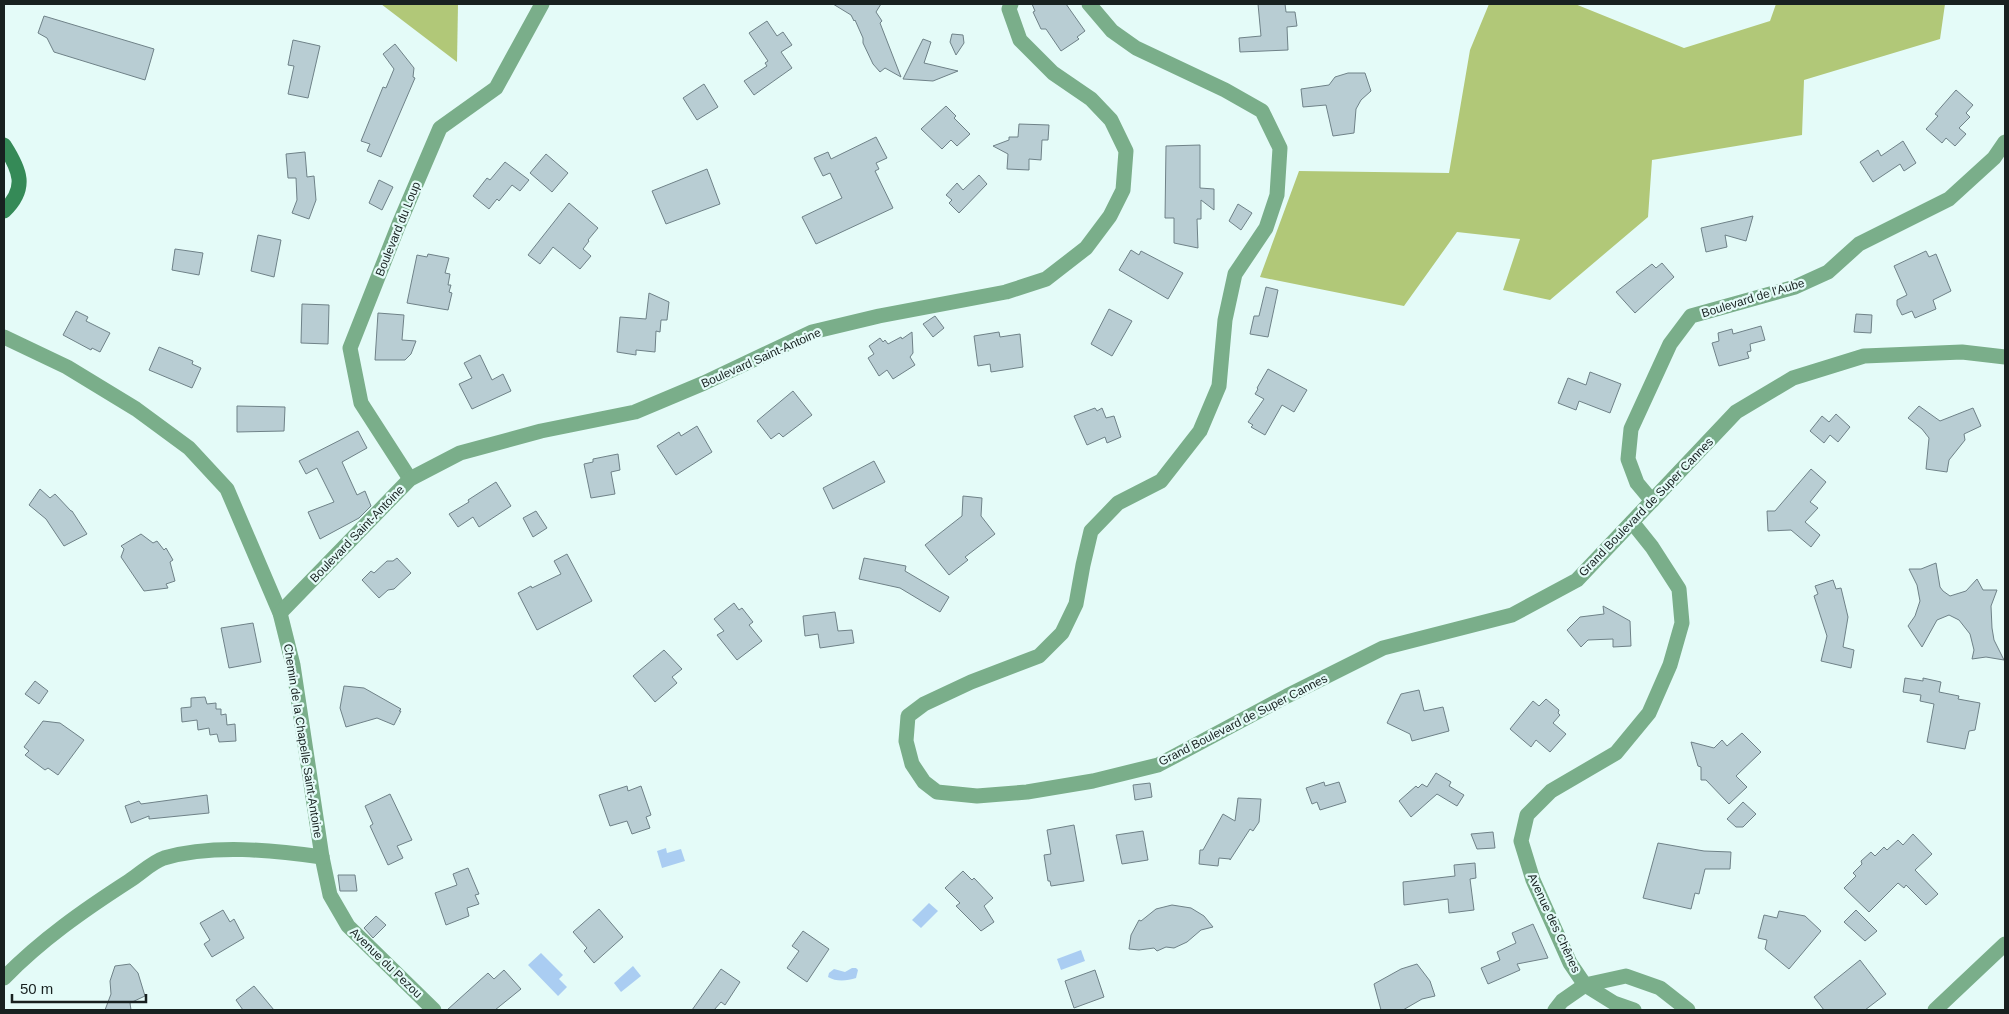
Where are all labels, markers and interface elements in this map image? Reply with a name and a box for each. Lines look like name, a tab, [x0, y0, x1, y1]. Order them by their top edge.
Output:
street label: Boulevard du Loup	[373, 179, 423, 278]
street label: Boulevard de l'Aube	[1700, 276, 1807, 320]
street label: Boulevard Saint-Antoine	[699, 325, 823, 391]
street label: Grand Boulevard de Super Cannes	[1576, 435, 1716, 579]
street label: Boulevard Saint-Antoine	[307, 482, 407, 585]
street label: Chemin de la Chapelle Saint-Antoine	[281, 643, 325, 840]
street label: Grand Boulevard de Super Cannes	[1156, 671, 1330, 769]
street label: Avenue des Chênes	[1525, 871, 1583, 975]
street label: Avenue du Pezou	[347, 925, 425, 1001]
scale bar	[12, 972, 146, 1004]
text: 50 m	[20, 980, 53, 997]

